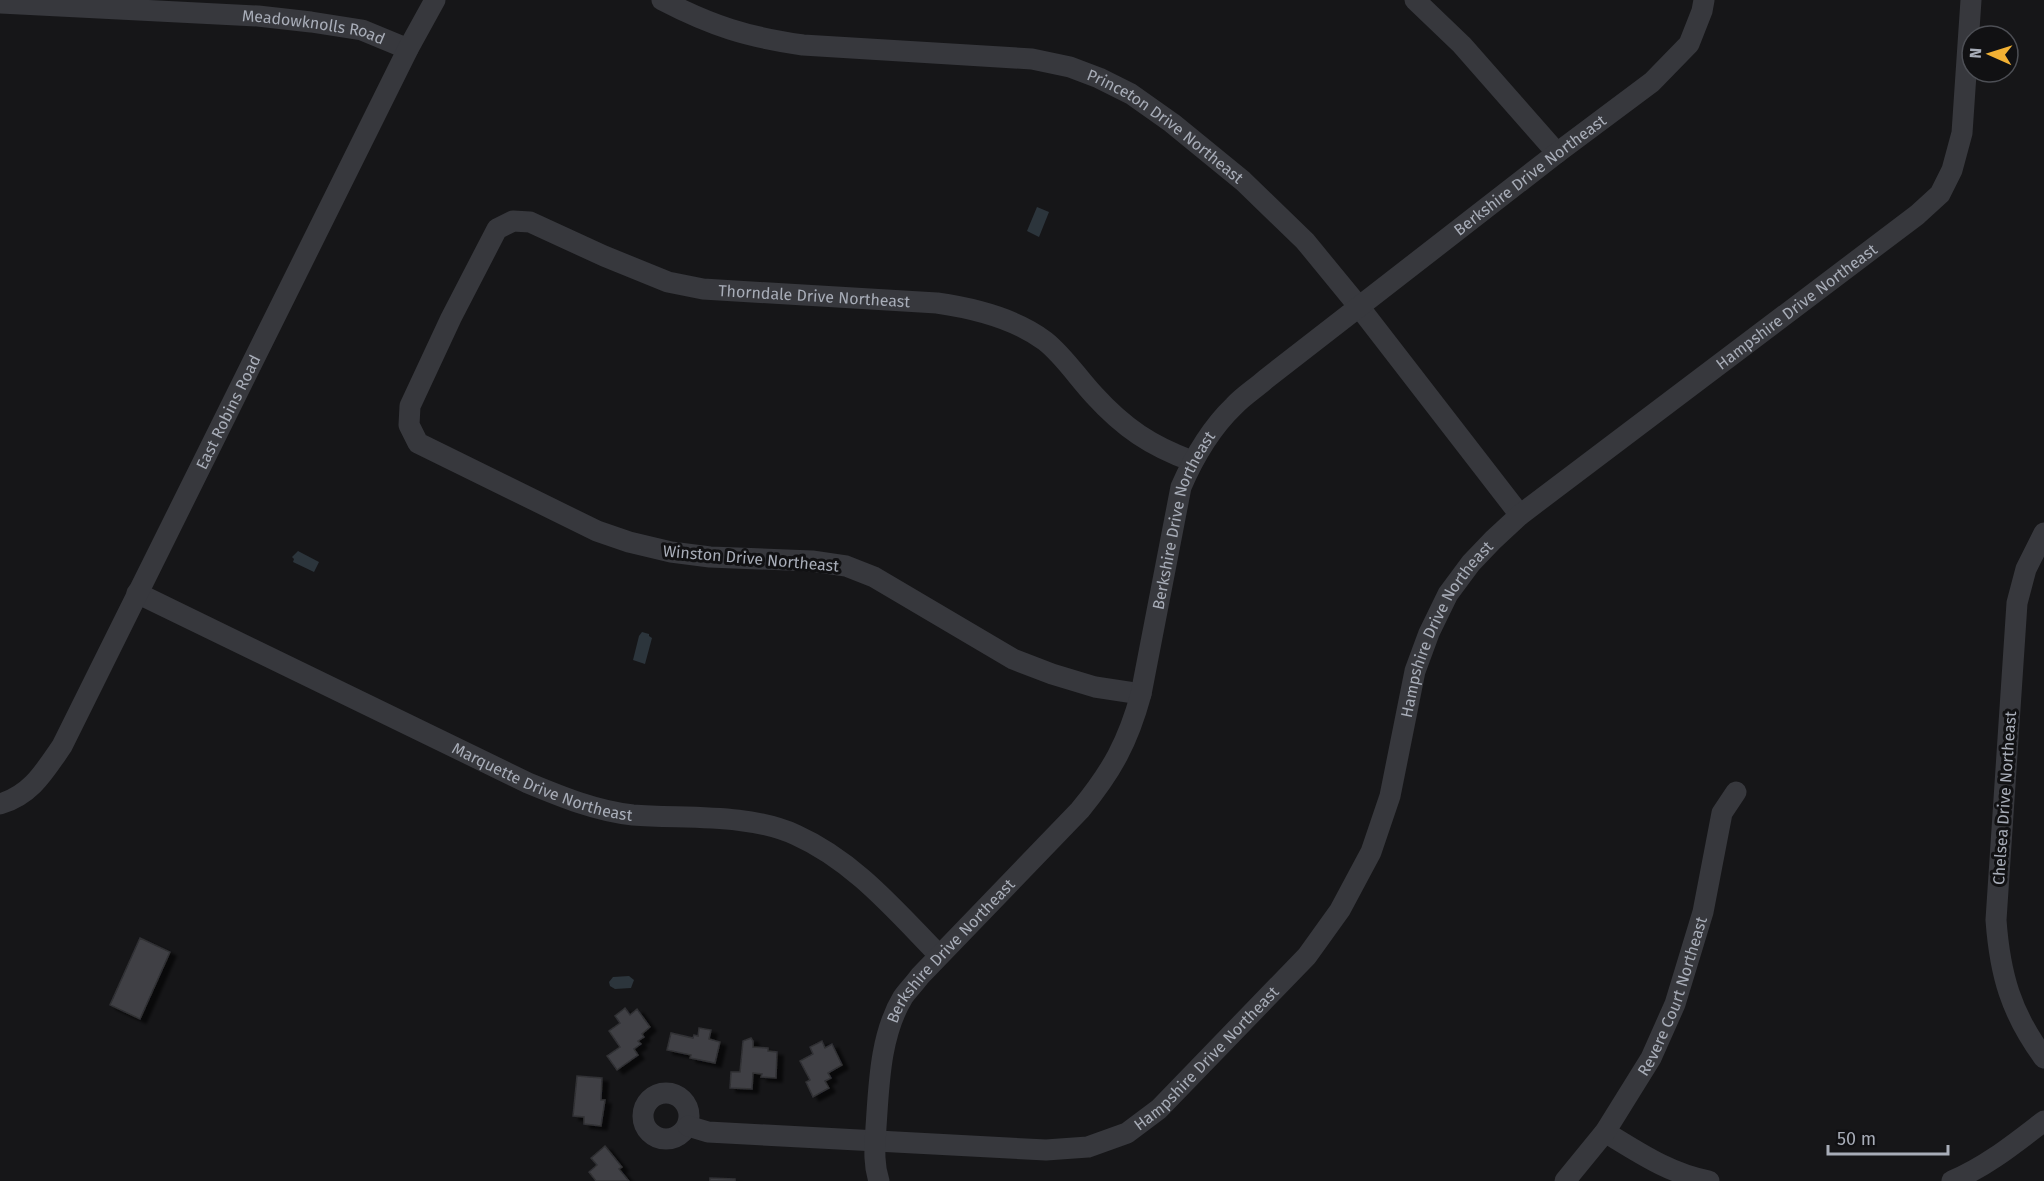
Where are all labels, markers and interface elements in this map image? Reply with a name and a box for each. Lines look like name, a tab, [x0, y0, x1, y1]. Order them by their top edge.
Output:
street label: Meadowknolls Road	[242, 6, 388, 49]
north arrow	[1960, 24, 2020, 84]
text: N	[1966, 47, 1985, 59]
street label: Princeton Drive Northeast	[1084, 65, 1247, 188]
street label: Berkshire Drive Northeast	[1450, 111, 1610, 240]
street label: Hampshire Drive Northeast	[1712, 240, 1881, 374]
street label: Thorndale Drive Northeast	[718, 281, 911, 311]
street label: East Robins Road	[192, 352, 265, 472]
street label: Berkshire Drive Northeast	[1149, 427, 1219, 611]
street label: Hampshire Drive Northeast	[1397, 537, 1497, 719]
street label: Winston Drive Northeast	[662, 541, 840, 576]
street label: Chelsea Drive Northeast	[1989, 710, 2020, 886]
street label: Marquette Drive Northeast	[449, 739, 634, 825]
street label: Berkshire Drive Northeast	[883, 875, 1019, 1026]
street label: Revere Court Northeast	[1633, 914, 1711, 1079]
street label: Hampshire Drive Northeast	[1130, 982, 1283, 1135]
scale bar	[1828, 1118, 1948, 1156]
text: 50 m	[1837, 1128, 1876, 1150]

